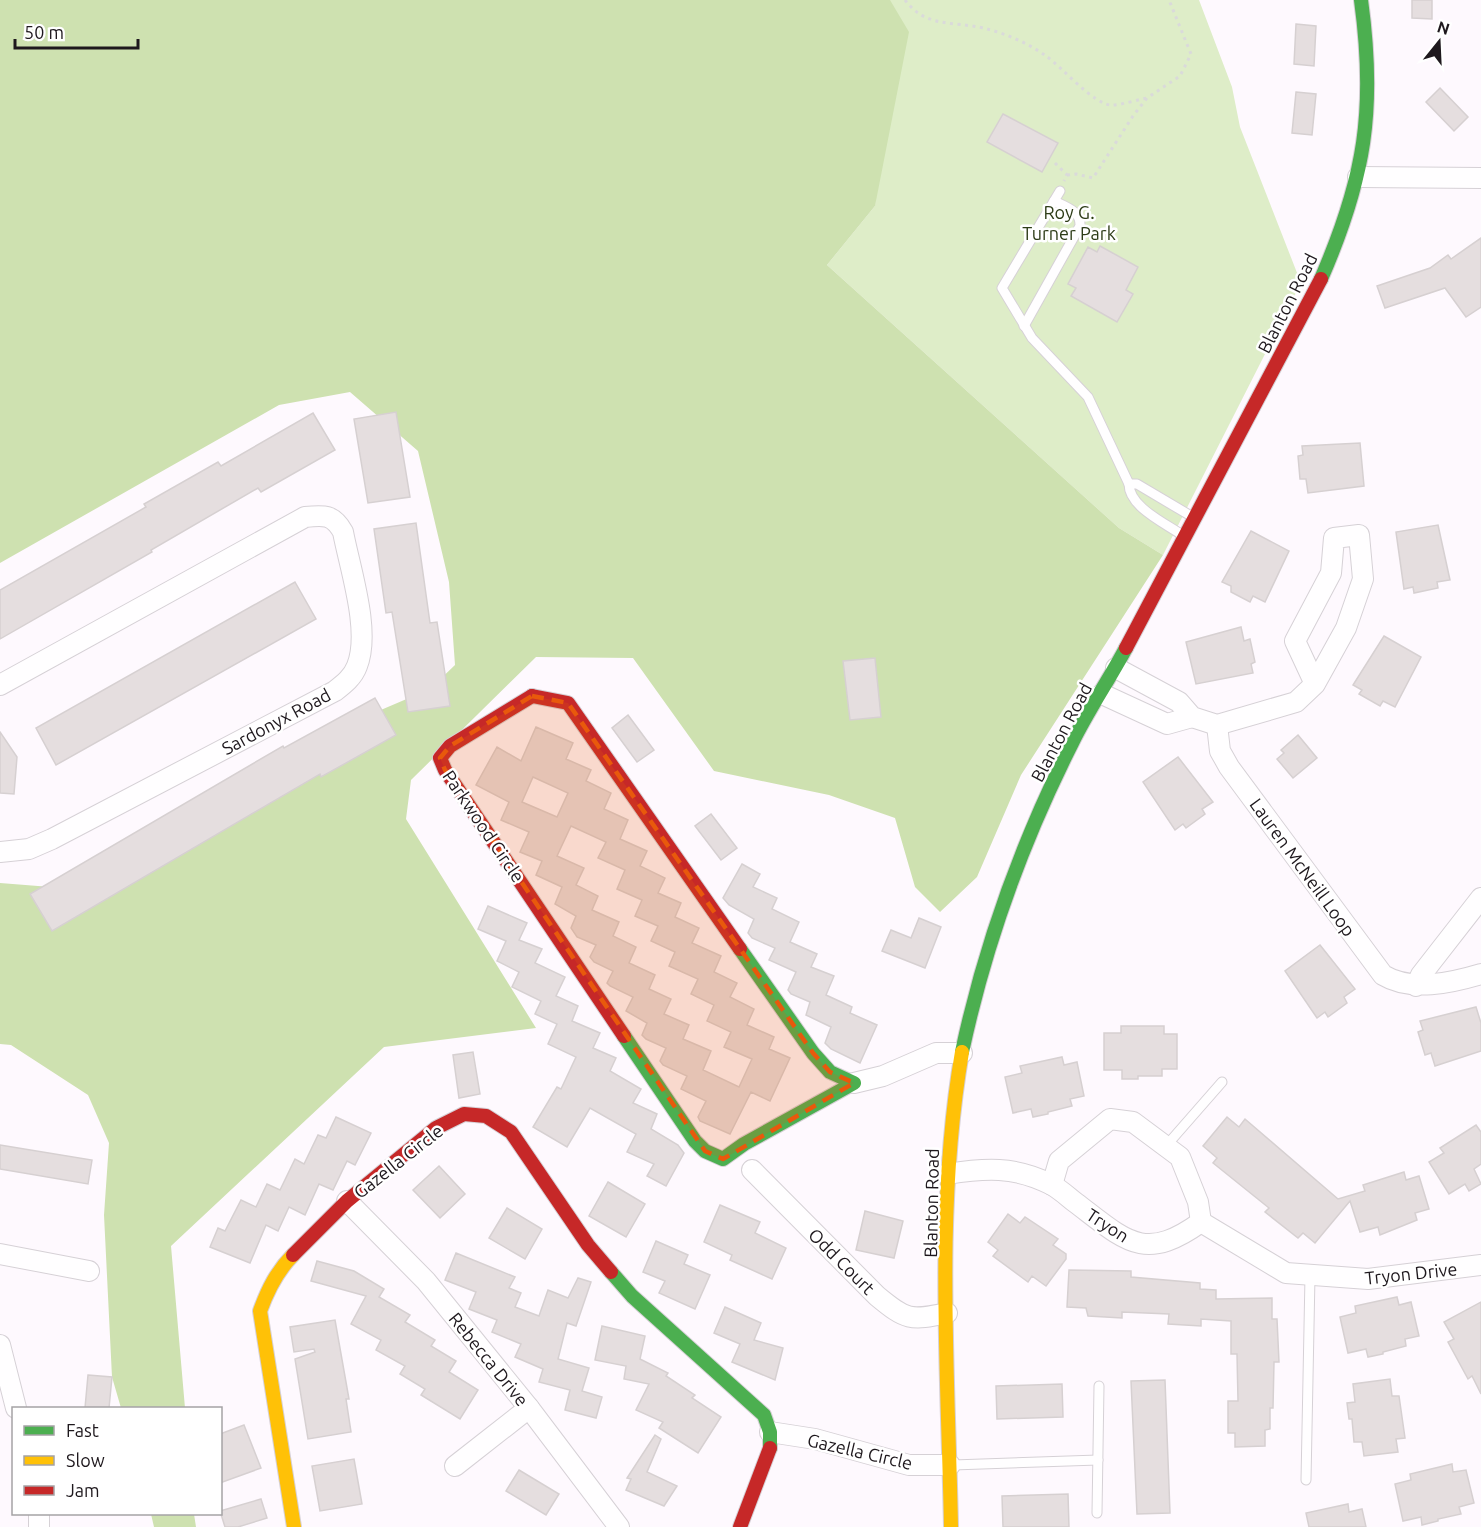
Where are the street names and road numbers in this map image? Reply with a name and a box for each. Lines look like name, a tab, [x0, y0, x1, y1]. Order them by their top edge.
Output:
street label: Blanton Road	[1253, 250, 1321, 356]
street label: Blanton Road	[1027, 679, 1095, 785]
street label: Sardonyx Road	[218, 684, 334, 758]
street label: Parkwood Circle	[439, 766, 529, 886]
street label: Lauren McNeill Loop	[1246, 794, 1360, 940]
street label: Gazella Circle	[350, 1120, 446, 1202]
street label: Blanton Road	[920, 1148, 942, 1258]
street label: Tryon	[1083, 1204, 1133, 1246]
street label: Odd Court	[805, 1224, 879, 1298]
street label: Tryon Drive	[1364, 1258, 1458, 1288]
street label: Rebecca Drive	[445, 1308, 533, 1410]
street label: Gazella Circle	[805, 1429, 915, 1473]

